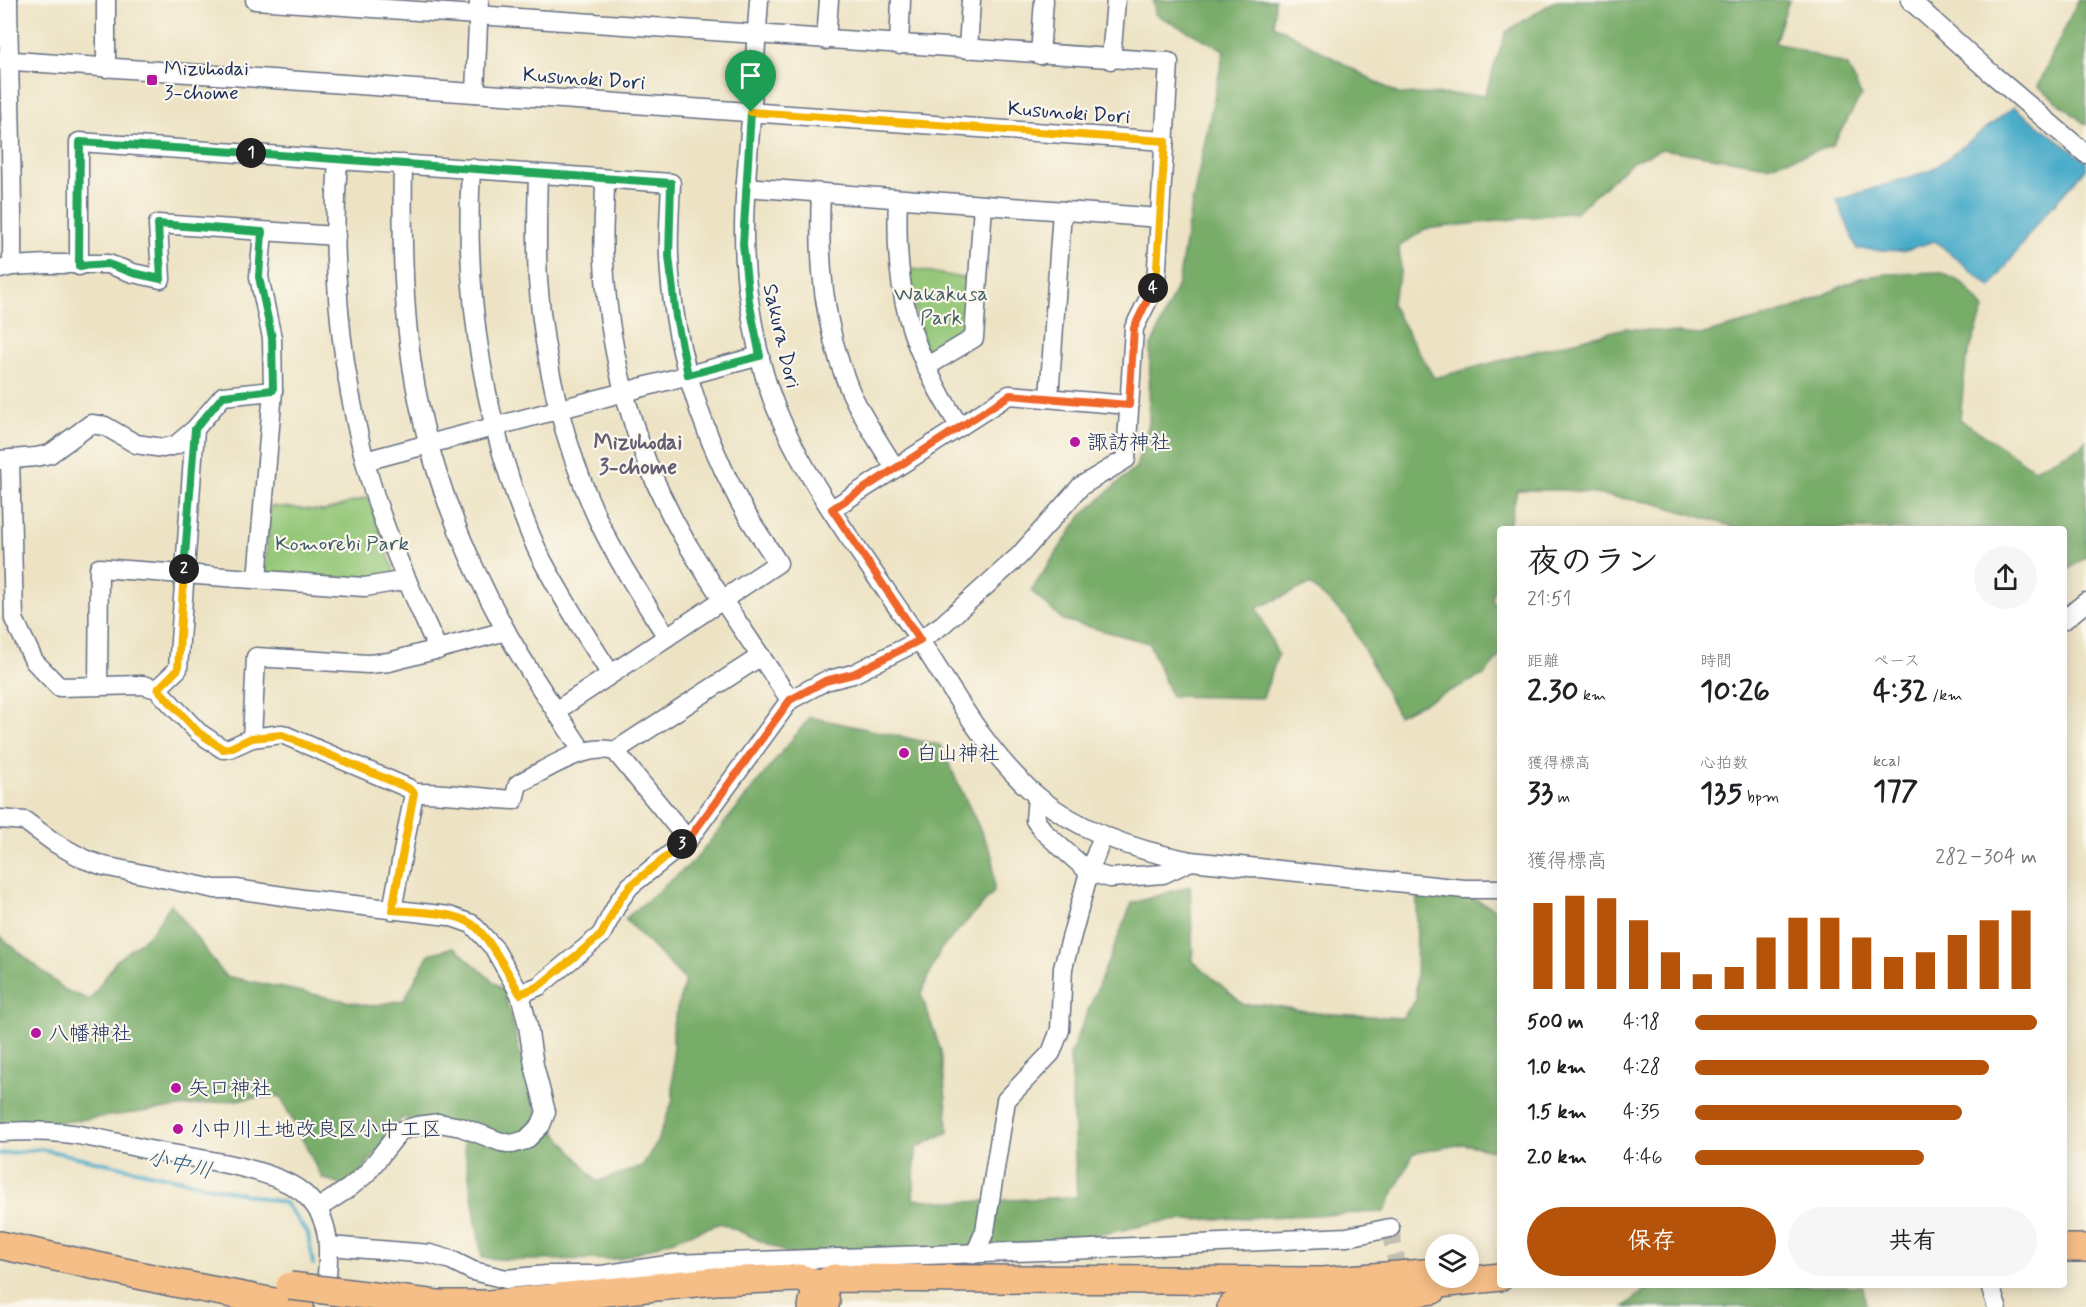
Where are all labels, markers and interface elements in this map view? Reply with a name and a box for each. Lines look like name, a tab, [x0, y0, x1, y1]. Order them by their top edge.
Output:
pin	[725, 50, 776, 112]
place label: Mizuhodai 3-chome	[164, 55, 249, 107]
icon: arrive	[734, 59, 767, 92]
street label: Kusunoki Dori	[522, 61, 646, 97]
marker: Mizuhodai 3-chome	[145, 73, 159, 87]
street label: Kusunoki Dori	[1007, 95, 1131, 131]
pin: 1	[236, 138, 266, 168]
text: 1	[247, 142, 255, 163]
pin: 4	[1138, 273, 1168, 303]
text: 4	[1148, 277, 1158, 298]
park label: Wakakusa Park	[894, 280, 988, 332]
street label: Sakura Dori	[755, 281, 807, 391]
district label: Mizuhodai 3-chome	[594, 429, 682, 482]
place label: 諏訪神社	[1087, 429, 1171, 457]
marker: 諏訪神社	[1068, 435, 1082, 449]
park label: Komorebi Park	[275, 530, 409, 558]
text: 夜のラン	[1527, 541, 1659, 585]
button: share	[1974, 546, 2037, 609]
pin: 2	[169, 554, 199, 584]
text: 2	[180, 558, 188, 579]
text: 21:51	[1527, 586, 1571, 613]
text: 距離	[1527, 651, 1559, 672]
text: 時間	[1700, 651, 1732, 672]
text: ペース	[1873, 651, 1920, 672]
text: 2.30	[1527, 672, 1579, 711]
text: 10:26	[1700, 672, 1770, 711]
text: 4:32	[1873, 672, 1928, 711]
text: km	[1579, 685, 1606, 706]
text: /km	[1928, 685, 1963, 706]
place label: 白山神社	[916, 740, 1000, 768]
marker: 白山神社	[897, 746, 911, 760]
text: kcal	[1873, 751, 1900, 772]
text: 獲得標高	[1527, 753, 1591, 774]
text: 心拍数	[1700, 753, 1748, 774]
text: 177	[1873, 772, 1918, 811]
text: 33	[1527, 774, 1553, 813]
text: 135	[1700, 774, 1743, 813]
text: m	[1553, 787, 1570, 808]
text: bpm	[1743, 787, 1779, 808]
pin: 3	[667, 829, 697, 859]
text: 3	[678, 833, 686, 854]
text: 282–304 m	[1935, 844, 2037, 871]
text: 獲得標高	[1527, 848, 1607, 875]
text: 500 m	[1527, 1009, 1584, 1036]
text: 4:18	[1623, 1009, 1660, 1036]
place label: 八幡神社	[48, 1020, 132, 1048]
marker: 八幡神社	[29, 1026, 43, 1040]
text: 1.0 km	[1527, 1054, 1586, 1081]
text: 4:28	[1623, 1054, 1661, 1081]
place label: 矢口神社	[188, 1075, 272, 1103]
marker: 矢口神社	[169, 1081, 183, 1095]
text: 1.5 km	[1527, 1099, 1587, 1126]
text: 4:35	[1623, 1099, 1660, 1126]
place label: 小中川土地改良区小中工区	[190, 1116, 442, 1144]
marker: 小中川土地改良区小中工区	[171, 1122, 185, 1136]
water label: 小中川	[144, 1144, 215, 1186]
text: 2.0 km	[1527, 1144, 1587, 1171]
text: 4:46	[1623, 1144, 1663, 1171]
button: 保存	[1527, 1207, 1776, 1276]
button: 共有	[1788, 1207, 2037, 1276]
map controls	[1425, 1234, 1479, 1288]
button: layers	[1425, 1234, 1479, 1288]

